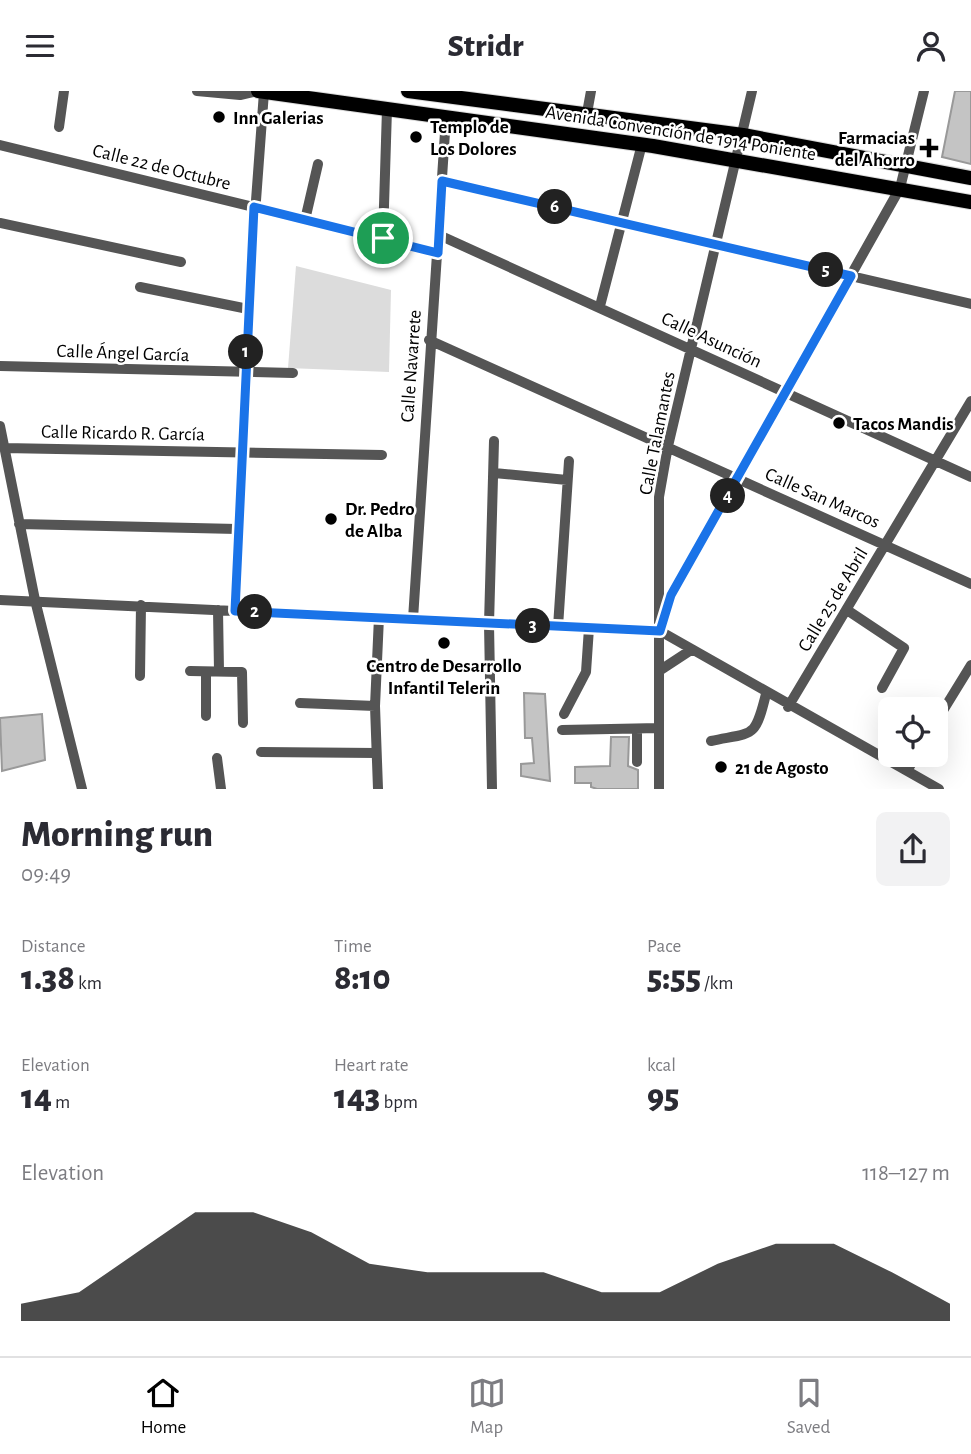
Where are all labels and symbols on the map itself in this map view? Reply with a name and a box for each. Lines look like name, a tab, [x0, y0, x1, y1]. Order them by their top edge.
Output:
street label: Avenida Convención de 1914 Poniente	[544, 103, 817, 164]
marker: Inn Galerias	[211, 109, 227, 125]
place label: Inn Galerias	[233, 109, 324, 128]
place label: Templo de Los Dolores	[430, 118, 517, 159]
marker: Templo de Los Dolores	[408, 129, 424, 145]
place label: Farmacias del Ahorro	[835, 129, 915, 170]
marker: Farmacias del Ahorro	[921, 140, 937, 156]
street label: Calle 22 de Octubre	[91, 141, 233, 194]
pin: 6	[538, 190, 572, 225]
pin	[353, 208, 413, 268]
pin: 5	[808, 253, 844, 287]
street label: Calle Navarrete	[398, 309, 425, 423]
street label: Calle Asunción	[658, 309, 764, 372]
pin: 1	[229, 335, 264, 369]
street label: Calle Ángel García	[56, 340, 190, 365]
street label: Calle Talamantes	[636, 370, 679, 497]
marker: Tacos Mandis	[831, 415, 847, 431]
place label: Tacos Mandis	[853, 415, 954, 434]
street label: Calle Ricardo R. García	[41, 423, 205, 444]
street label: Calle San Marcos	[762, 465, 883, 532]
pin: 4	[710, 479, 746, 513]
place label: Dr. Pedro de Alba	[345, 500, 415, 541]
marker: Dr. Pedro de Alba	[323, 511, 339, 527]
street label: Calle 25 de Abril	[795, 545, 872, 655]
pin: 2	[238, 595, 272, 629]
pin: 3	[516, 609, 550, 643]
marker: Centro de Desarrollo Infantil Telerin	[436, 635, 452, 651]
place label: Centro de Desarrollo Infantil Telerin	[366, 657, 522, 698]
marker: 21 de Agosto	[713, 759, 729, 775]
place label: 21 de Agosto	[735, 759, 829, 778]

